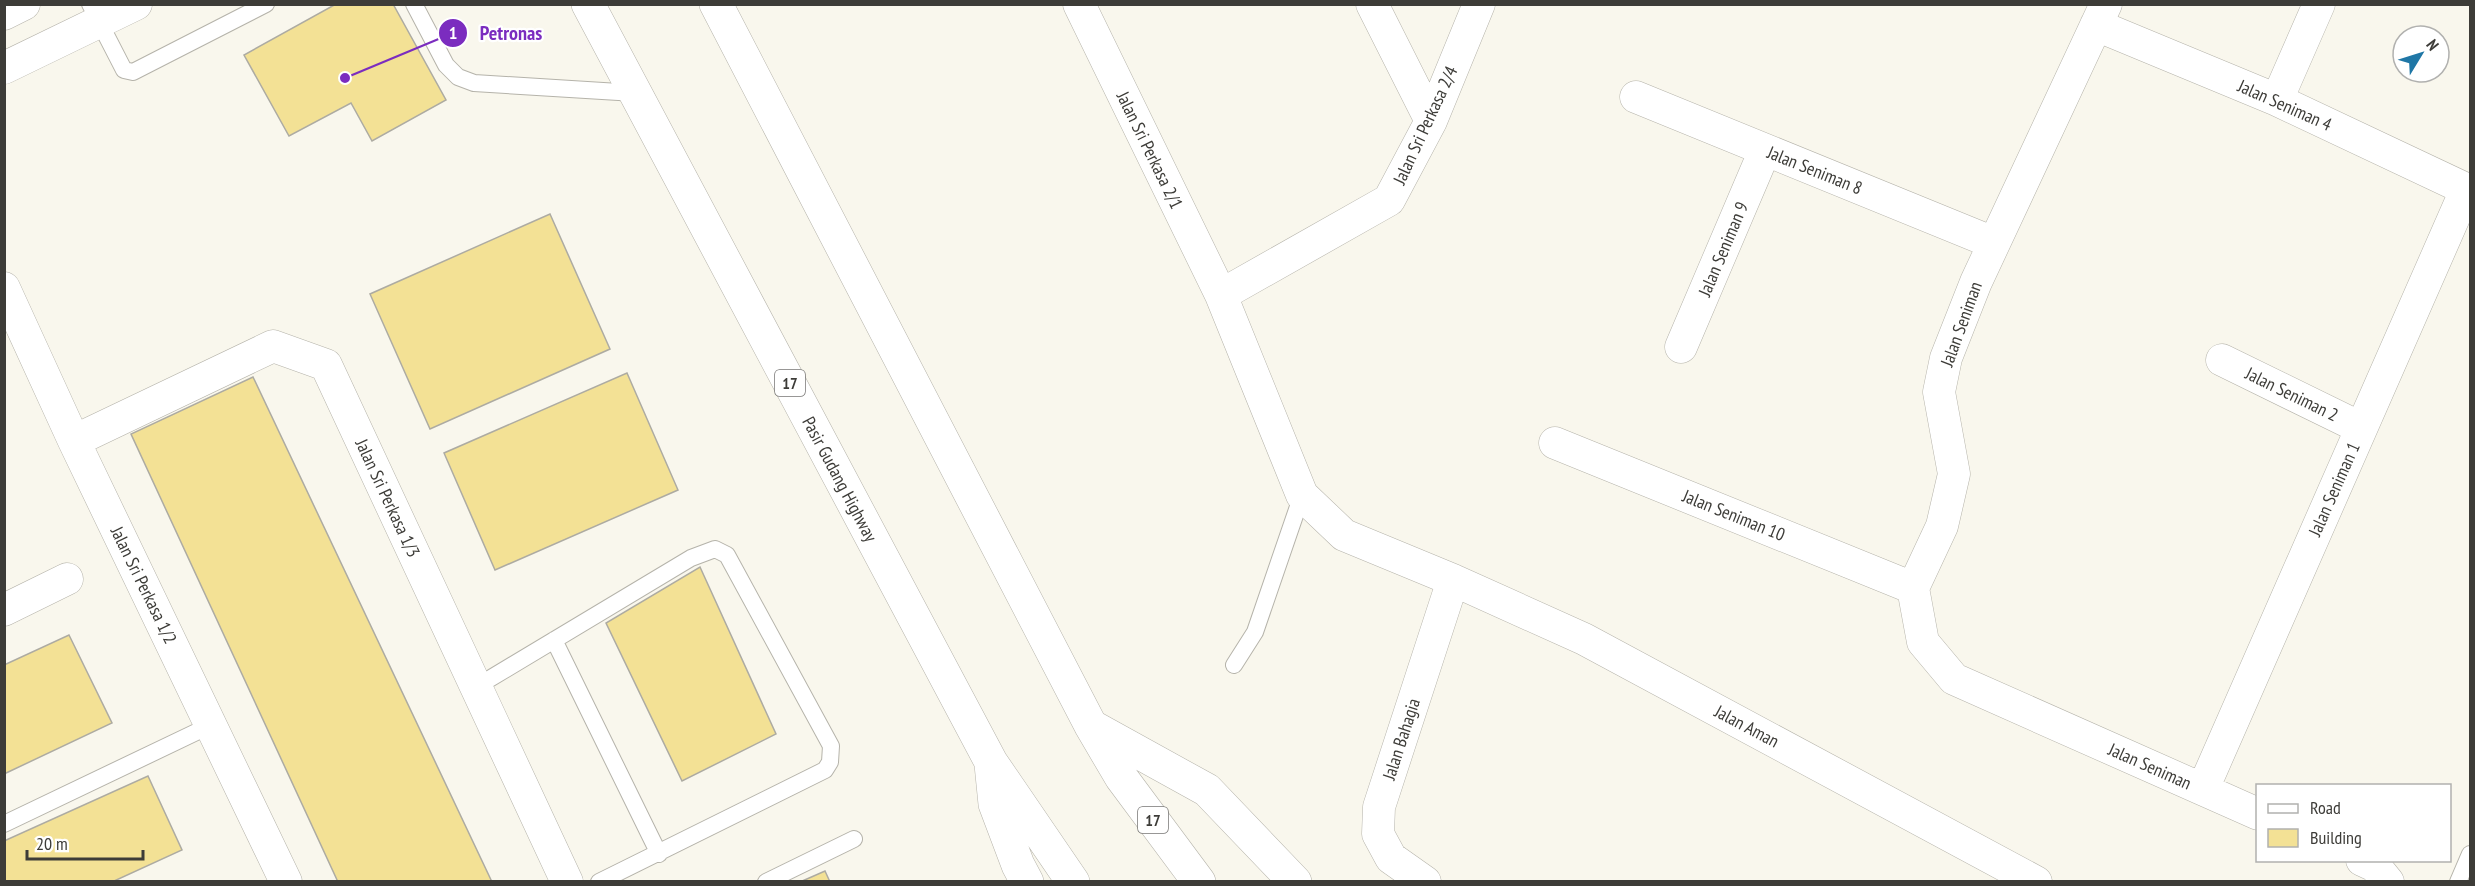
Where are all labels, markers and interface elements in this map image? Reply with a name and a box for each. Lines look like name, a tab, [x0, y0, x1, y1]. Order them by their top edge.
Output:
callout: Petronas	[438, 14, 554, 52]
text: Petronas	[480, 20, 542, 46]
text: 1	[449, 21, 457, 44]
north arrow	[2391, 24, 2451, 84]
text: N	[2422, 35, 2443, 54]
street label: Jalan Sri Perkasa 2/4	[1387, 62, 1462, 189]
street label: Jalan Seniman 4	[2234, 74, 2336, 136]
street label: Jalan Sri Perkasa 2/1	[1111, 87, 1188, 212]
street label: Jalan Seniman 8	[1763, 140, 1866, 199]
street label: Jalan Seniman 9	[1692, 198, 1753, 301]
street label: Jalan Seniman	[1935, 279, 1987, 370]
street label: Jalan Seniman 2	[2241, 361, 2342, 426]
road number: 17	[775, 370, 805, 396]
street label: Pasir Gudang Highway	[797, 412, 883, 546]
street label: Jalan Sri Perkasa 1/3	[350, 434, 425, 561]
street label: Jalan Seniman 1	[2303, 438, 2365, 540]
street label: Jalan Seniman 10	[1678, 484, 1789, 546]
street label: Jalan Sri Perkasa 1/2	[105, 522, 182, 647]
street label: Jalan Bahagia	[1377, 695, 1425, 784]
street label: Jalan Aman	[1710, 699, 1783, 752]
street label: Jalan Seniman	[2104, 737, 2195, 794]
legend	[2256, 784, 2451, 862]
text: Road	[2310, 796, 2341, 819]
road number: 17	[1138, 807, 1168, 833]
scale bar	[27, 823, 142, 861]
text: Building	[2310, 826, 2362, 849]
text: 20 m	[36, 832, 68, 855]

